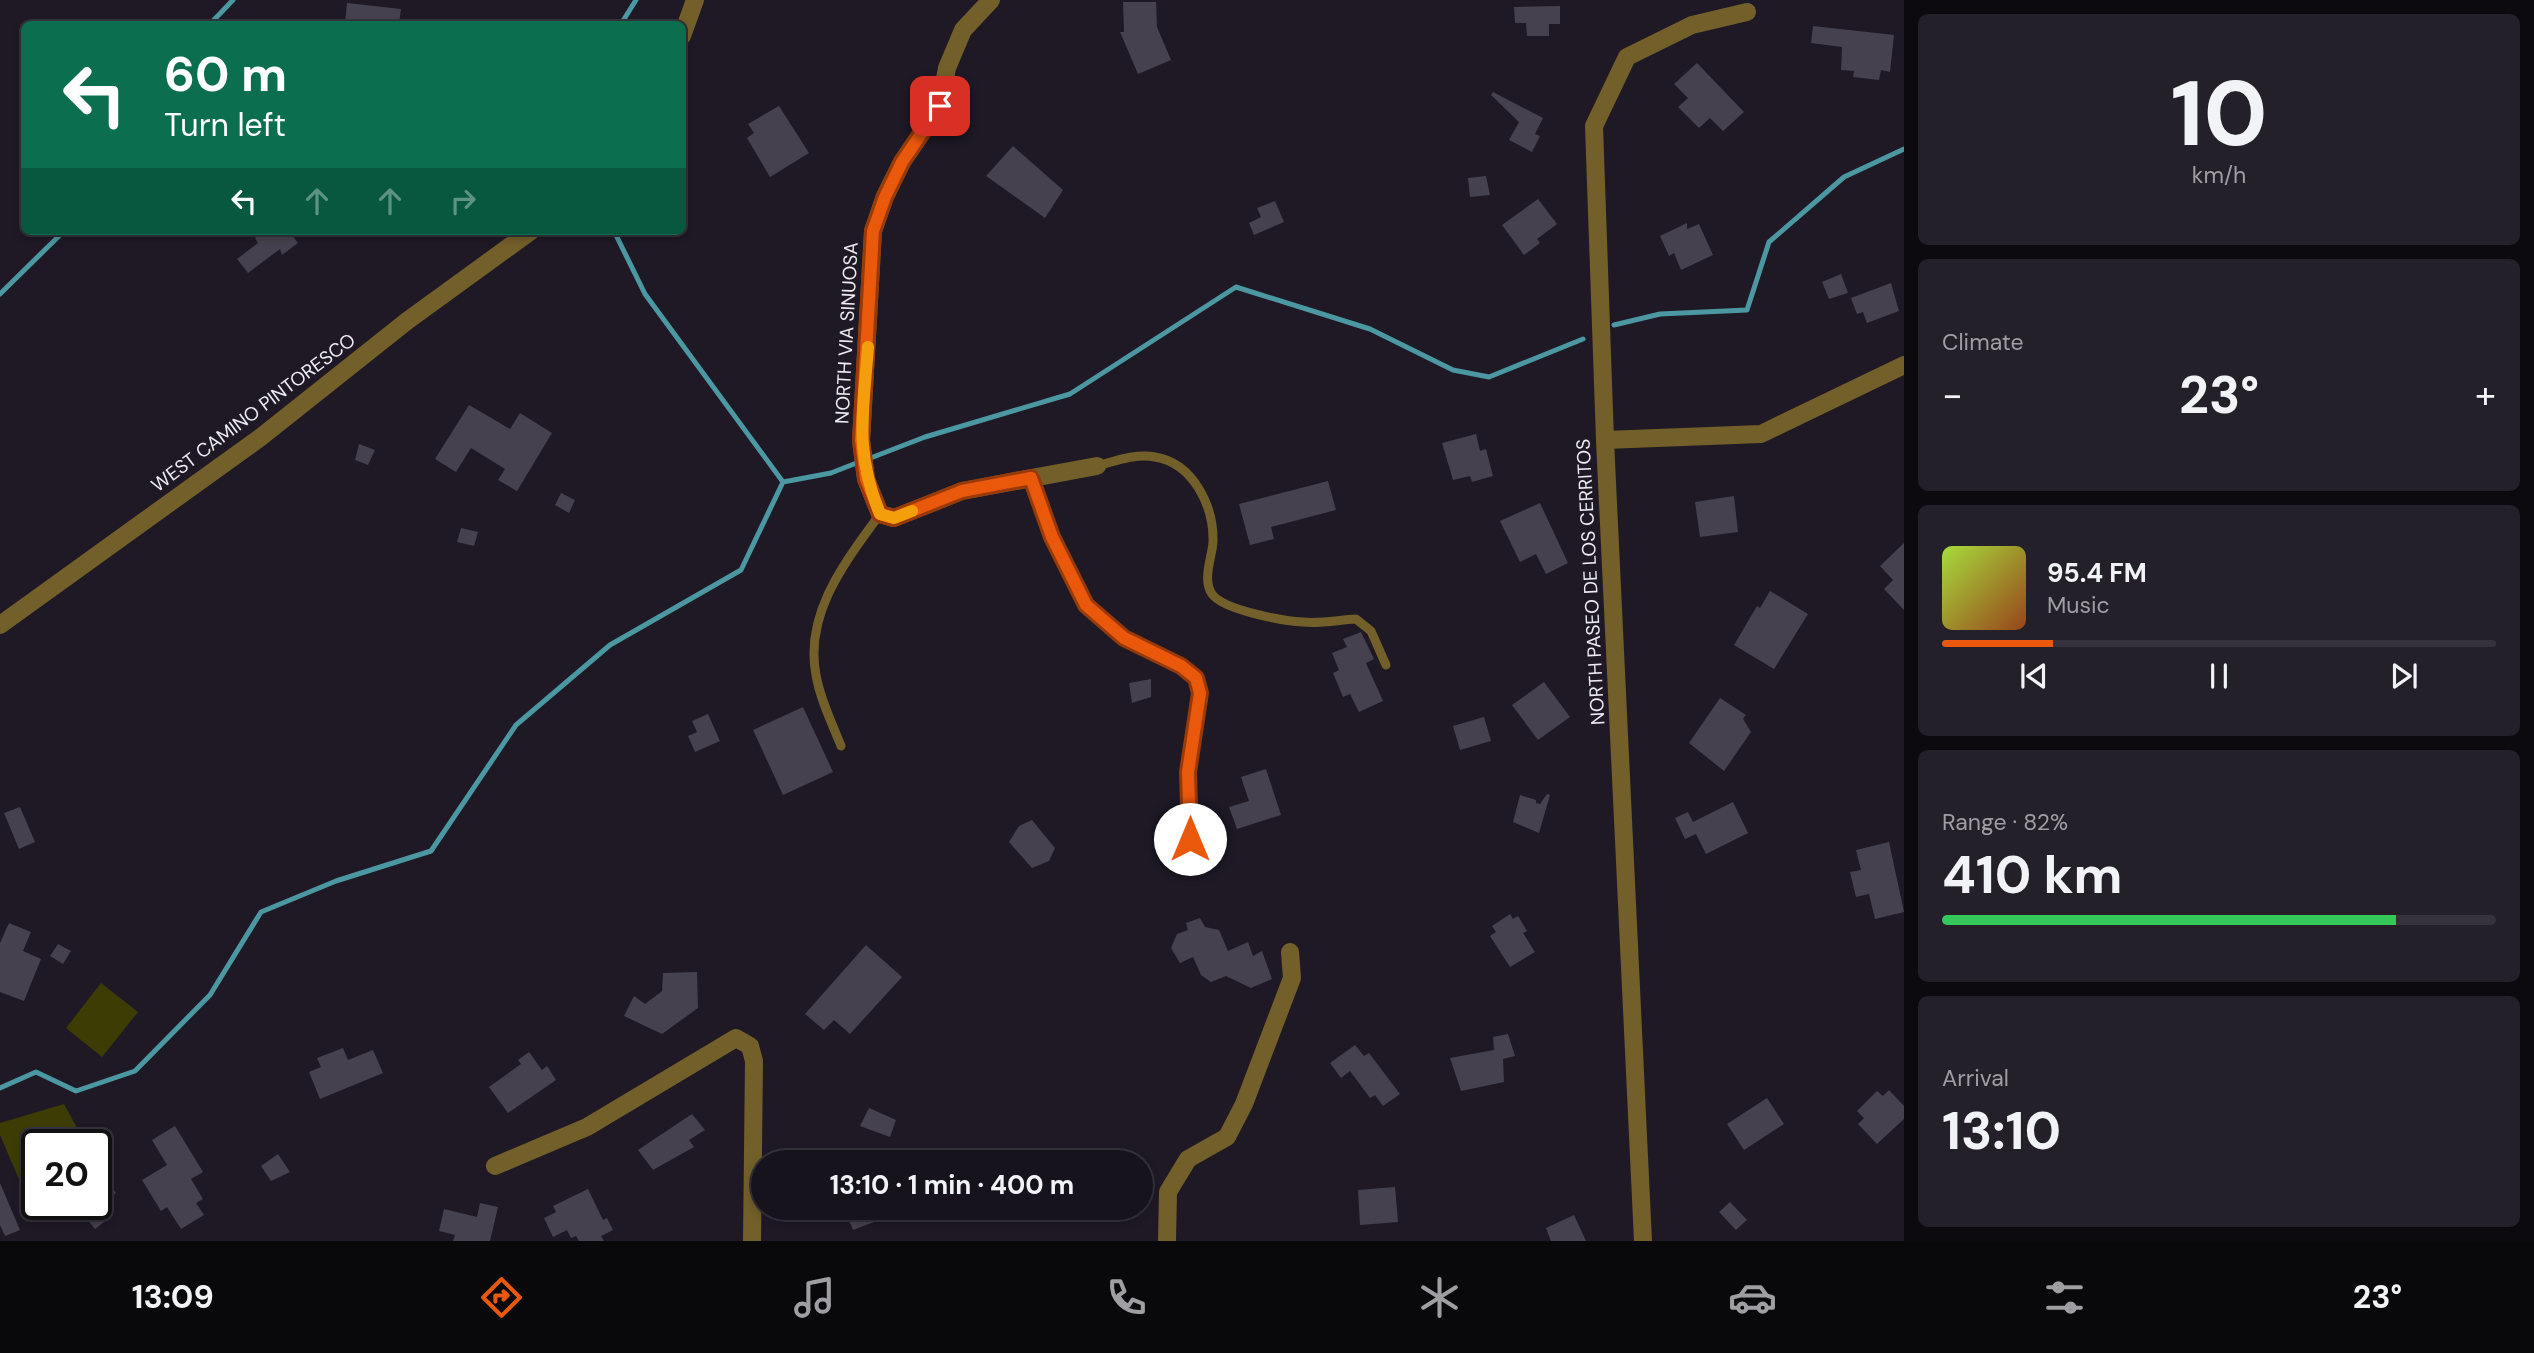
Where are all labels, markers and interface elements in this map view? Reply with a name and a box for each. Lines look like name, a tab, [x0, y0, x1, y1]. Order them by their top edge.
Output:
text: 60 m	[164, 42, 287, 106]
icon: left	[49, 49, 140, 140]
text: 10	[2170, 55, 2268, 173]
pin	[910, 76, 970, 136]
icon: arrive	[921, 87, 959, 125]
text: Turn left	[164, 104, 286, 146]
text: km/h	[2192, 160, 2246, 190]
icon: left	[225, 182, 263, 220]
icon: ahead	[298, 182, 336, 220]
icon: ahead	[371, 182, 409, 220]
icon: right	[444, 182, 482, 220]
street label: NORTH VIA SINUOSA	[829, 241, 864, 425]
street label: WEST CAMINO PINTORESCO	[146, 327, 360, 497]
text: Climate	[1942, 327, 2024, 357]
text: 23°	[2179, 361, 2259, 429]
text: −	[1942, 370, 1963, 420]
text: +	[2475, 370, 2496, 420]
street label: NORTH PASEO DE LOS CERRITOS	[1571, 438, 1610, 726]
text: 95.4 FM	[2047, 556, 2147, 590]
text: Music	[2047, 590, 2110, 620]
icon: previous	[2015, 657, 2053, 695]
icon: pause	[2200, 657, 2238, 695]
icon: next	[2385, 657, 2423, 695]
position arrow	[1153, 802, 1227, 876]
text: Range · 82%	[1942, 807, 2068, 837]
text: 410 km	[1942, 841, 2123, 909]
text: Arrival	[1942, 1063, 2009, 1093]
text: 13:10	[1942, 1097, 2061, 1165]
speed limit sign: 20	[21, 1129, 112, 1220]
text: 13:10 · 1 min · 400 m	[830, 1168, 1074, 1202]
icon: directions	[477, 1273, 526, 1322]
icon: music	[790, 1273, 839, 1322]
icon: phone	[1102, 1273, 1151, 1322]
icon: climate	[1415, 1273, 1464, 1322]
icon: car	[1728, 1273, 1777, 1322]
icon: filters	[2040, 1273, 2089, 1322]
text: 13:09	[132, 1276, 214, 1318]
text: 23°	[2353, 1276, 2402, 1318]

